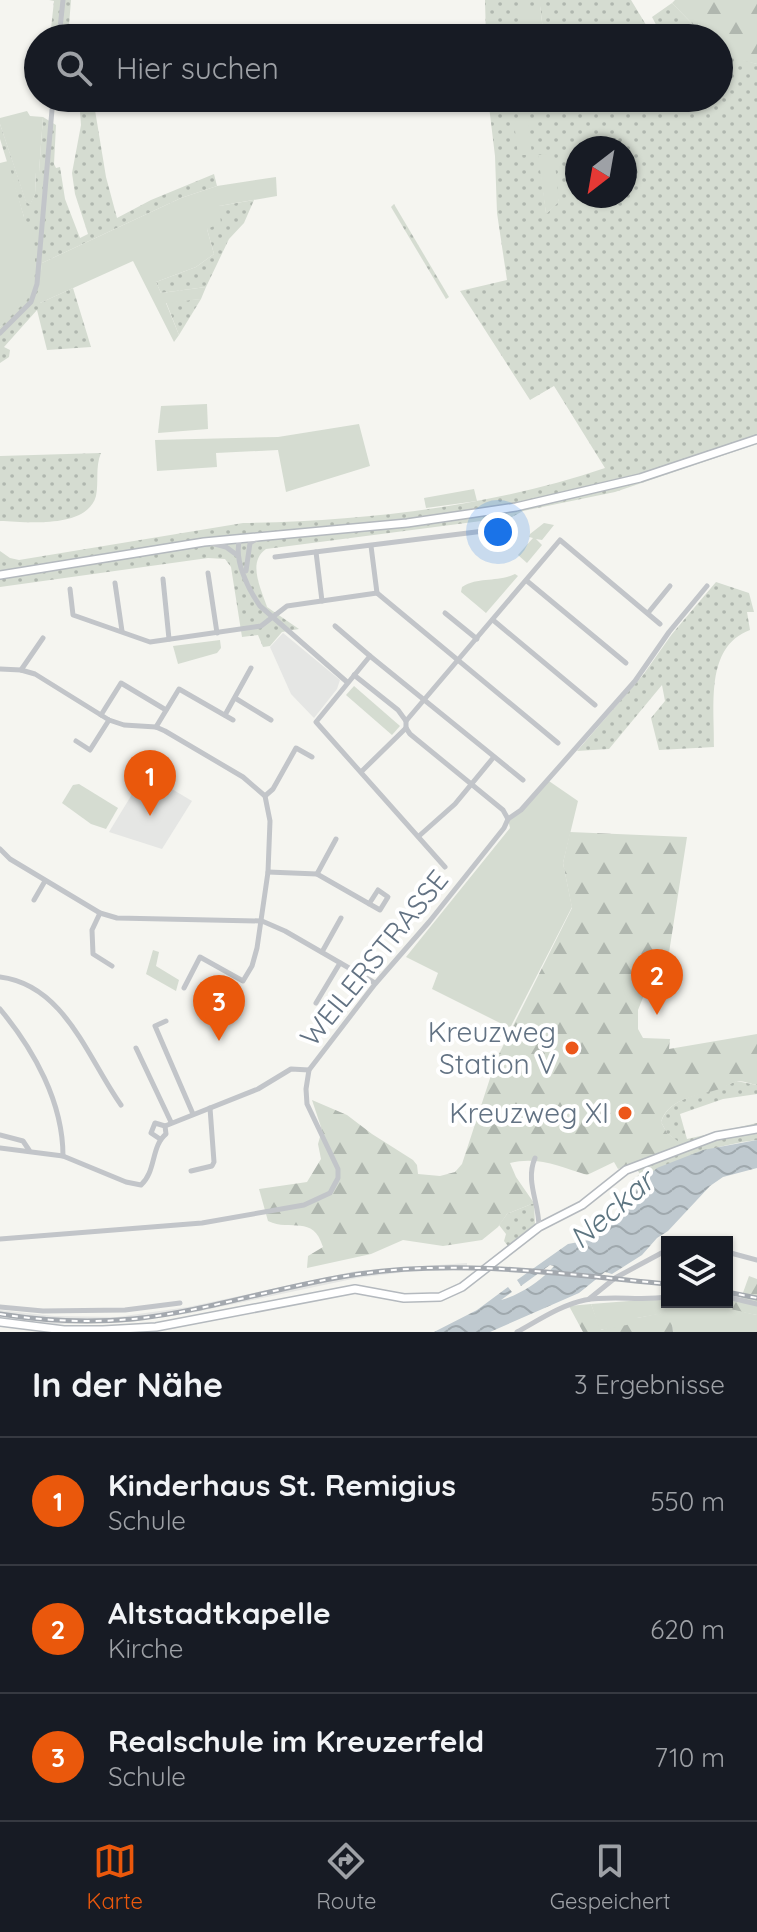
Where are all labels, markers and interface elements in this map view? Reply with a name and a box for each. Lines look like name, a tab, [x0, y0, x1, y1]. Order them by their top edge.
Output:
search box	[24, 24, 733, 112]
icon: search	[52, 46, 96, 90]
text: Hier suchen	[116, 49, 279, 87]
north arrow	[565, 136, 637, 208]
your location	[478, 512, 518, 552]
pin: 1	[124, 750, 176, 816]
street label: WEILERSTRASSE	[292, 863, 455, 1053]
pin: 2	[631, 949, 683, 1015]
pin: 3	[193, 975, 245, 1041]
place label: Kreuzweg Station V	[428, 1014, 556, 1081]
marker: Kreuzweg Station V	[563, 1039, 581, 1057]
place label: Kreuzweg XI	[449, 1095, 609, 1130]
marker: Kreuzweg XI	[616, 1104, 634, 1122]
water label: Neckar	[561, 1160, 664, 1256]
map controls	[661, 1236, 733, 1308]
button: layers	[661, 1236, 733, 1308]
text: In der Nähe	[32, 1363, 223, 1406]
text: 3 Ergebnisse	[574, 1368, 725, 1401]
text: Kinderhaus St. Remigius	[108, 1466, 456, 1504]
text: 1	[53, 1485, 63, 1518]
text: 550 m	[650, 1485, 725, 1518]
text: Schule	[108, 1504, 186, 1537]
text: Altstadtkapelle	[108, 1594, 331, 1632]
text: 2	[51, 1613, 65, 1646]
text: 620 m	[650, 1613, 725, 1646]
text: Kirche	[108, 1632, 183, 1665]
text: Realschule im Kreuzerfeld	[108, 1722, 484, 1760]
text: 3	[51, 1741, 65, 1774]
text: 710 m	[655, 1741, 725, 1774]
text: Schule	[108, 1760, 186, 1793]
tab: Karte	[87, 1839, 143, 1915]
tab: Route	[316, 1839, 376, 1915]
tab: Gespeichert	[550, 1839, 670, 1915]

